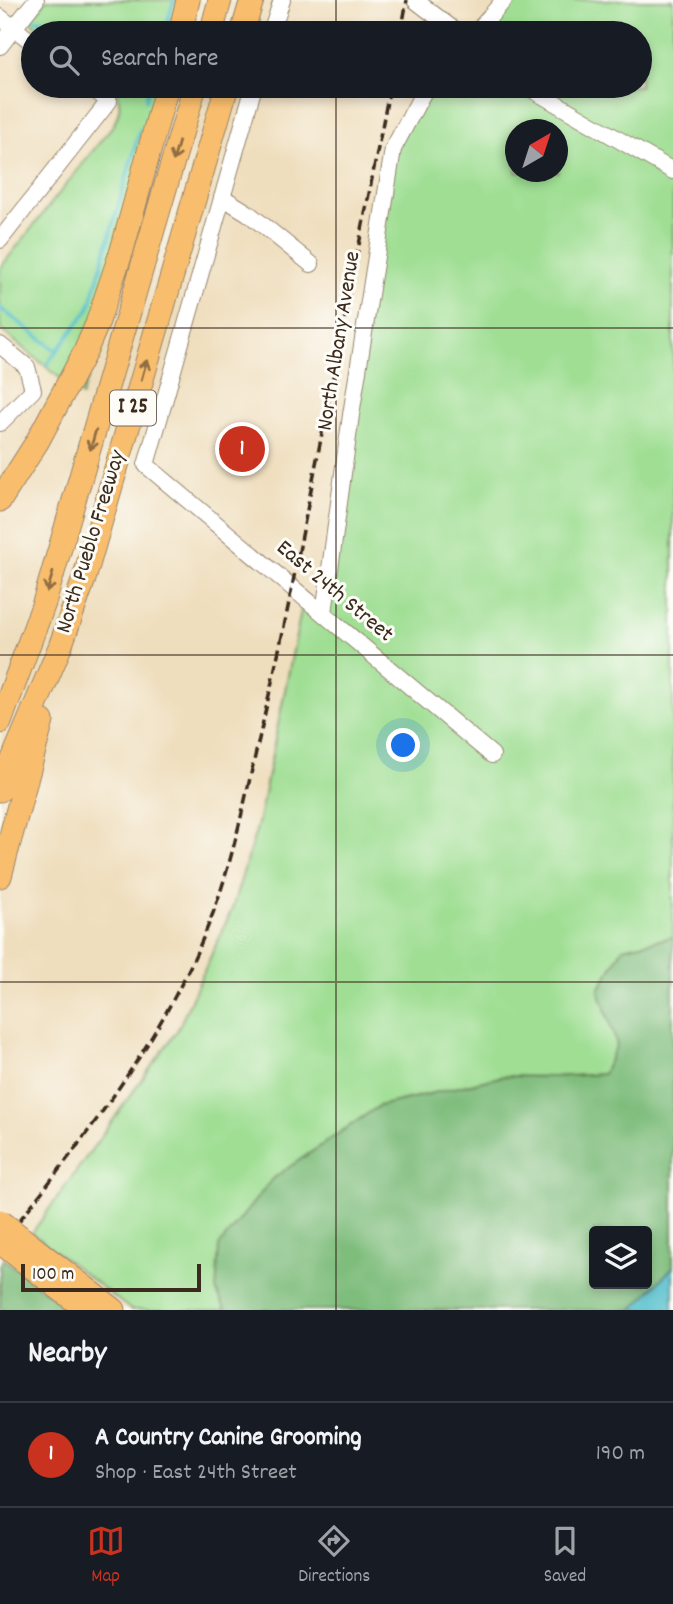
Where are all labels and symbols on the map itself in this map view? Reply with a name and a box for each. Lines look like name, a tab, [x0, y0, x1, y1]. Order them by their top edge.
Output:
north arrow	[505, 119, 568, 182]
one-way arrow	[169, 140, 182, 162]
street label: North Albany Avenue	[310, 249, 370, 433]
one-way arrow	[138, 360, 151, 382]
road number: I 25	[110, 390, 156, 426]
pin: 1	[219, 423, 265, 475]
one-way arrow	[85, 429, 98, 451]
street label: North Pueblo Freeway	[48, 446, 136, 638]
street label: East 24th Street	[268, 533, 400, 651]
one-way arrow	[43, 571, 56, 593]
your location	[386, 728, 420, 762]
scale bar	[21, 1261, 201, 1293]

